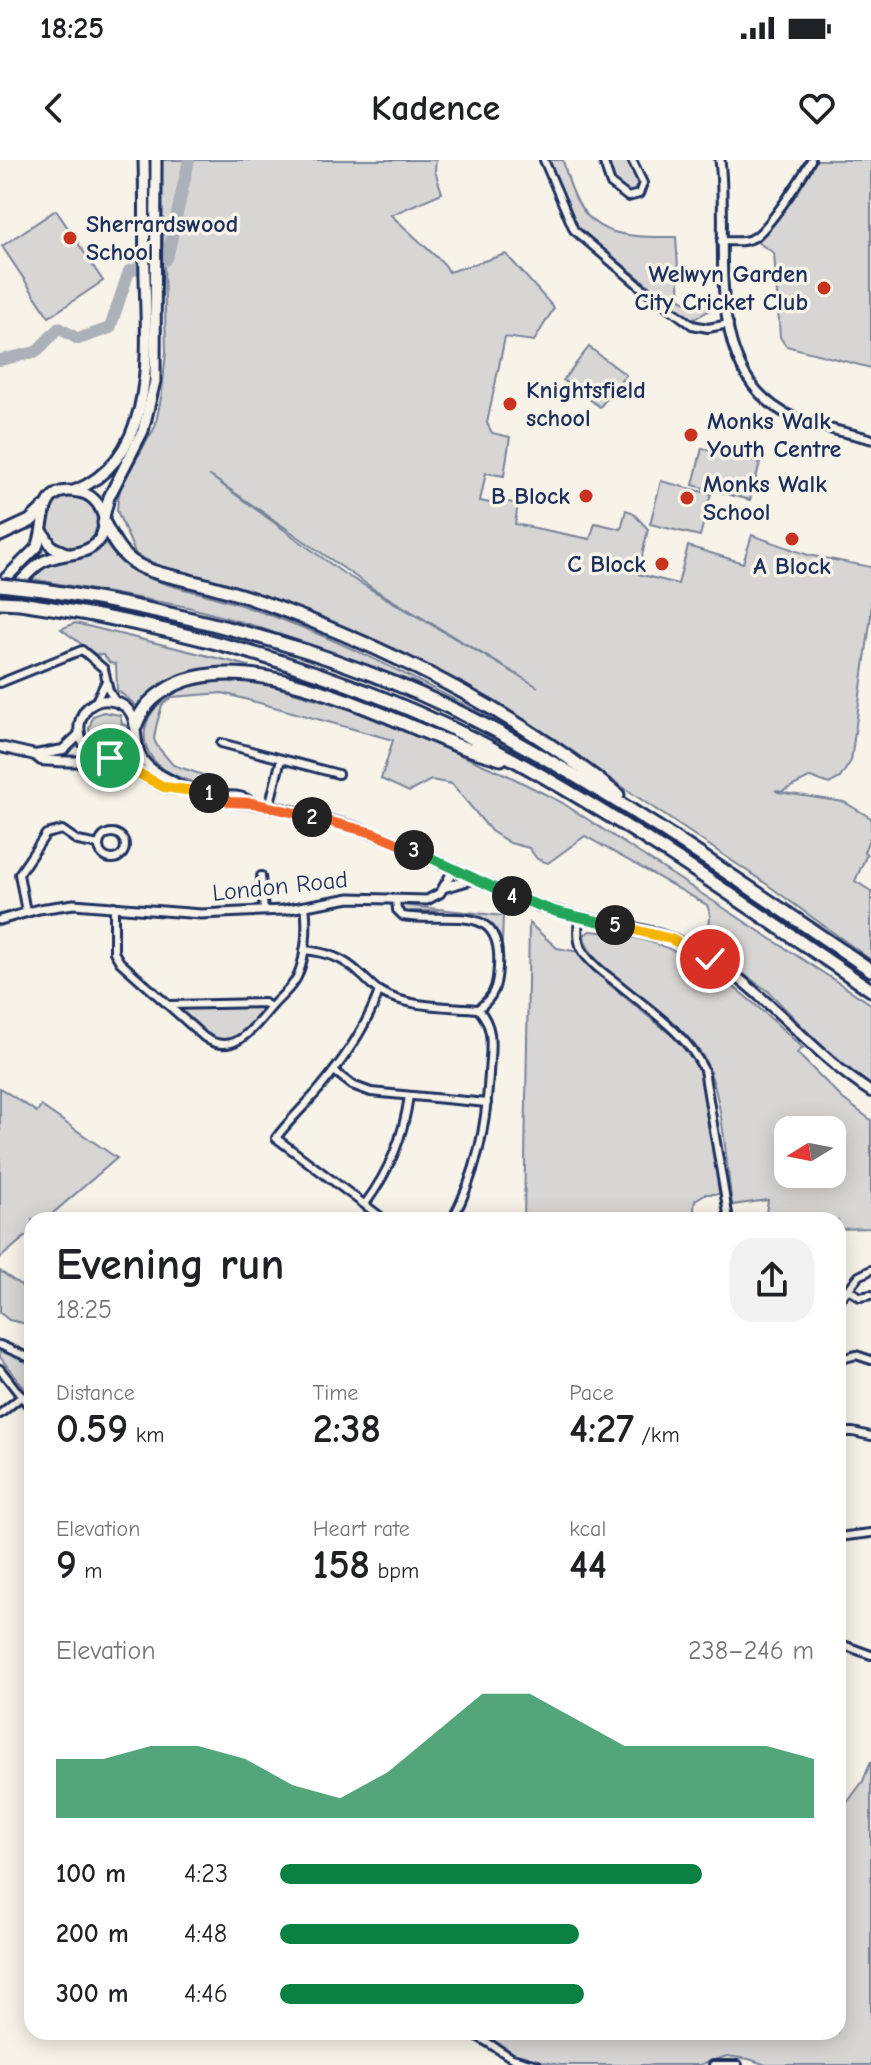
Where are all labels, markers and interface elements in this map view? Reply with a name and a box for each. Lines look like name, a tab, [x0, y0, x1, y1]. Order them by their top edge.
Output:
text: 18:25	[40, 11, 104, 46]
icon: back	[32, 86, 76, 130]
icon: heart	[795, 86, 839, 130]
text: Kadence	[371, 88, 500, 129]
place label: Sherrardswood School	[86, 210, 238, 266]
marker: Sherrardswood School	[61, 229, 79, 247]
place label: Welwyn Garden City Cricket Club	[634, 260, 808, 316]
marker: Welwyn Garden City Cricket Club	[815, 279, 833, 297]
place label: Knightsfield school	[526, 376, 646, 432]
marker: Knightsfield school	[501, 395, 519, 413]
place label: Monks Walk Youth Centre	[707, 407, 842, 463]
marker: Monks Walk Youth Centre	[682, 426, 700, 444]
place label: Monks Walk School	[703, 470, 827, 526]
place label: B Block	[491, 482, 570, 510]
marker: B Block	[577, 487, 595, 505]
marker: Monks Walk School	[678, 489, 696, 507]
marker: A Block	[783, 530, 801, 548]
place label: C Block	[567, 550, 646, 578]
place label: A Block	[753, 552, 831, 580]
marker: C Block	[653, 555, 671, 573]
pin	[76, 724, 144, 792]
icon: arrive	[88, 736, 132, 780]
pin: 1	[189, 773, 229, 813]
text: 1	[205, 780, 213, 806]
pin: 2	[292, 797, 332, 837]
text: 2	[307, 804, 317, 830]
pin: 3	[394, 830, 434, 870]
text: 3	[409, 837, 419, 863]
street label: London Road	[211, 865, 349, 907]
pin: 4	[492, 876, 532, 916]
text: 4	[507, 883, 517, 909]
pin: 5	[595, 905, 635, 945]
text: 5	[609, 912, 621, 938]
pin	[676, 925, 744, 993]
icon: check	[688, 937, 732, 981]
north arrow	[774, 1116, 846, 1188]
map controls	[774, 1116, 846, 1188]
button: share	[730, 1238, 814, 1322]
text: Evening run	[56, 1239, 284, 1290]
text: 18:25	[56, 1295, 112, 1325]
text: Distance	[56, 1380, 135, 1406]
text: Time	[313, 1380, 358, 1406]
text: Pace	[569, 1380, 614, 1406]
text: 0.59	[56, 1406, 128, 1452]
text: 2:38	[313, 1406, 381, 1452]
text: 4:27	[569, 1406, 634, 1452]
text: km	[128, 1422, 164, 1448]
text: /km	[634, 1422, 680, 1448]
text: Elevation	[56, 1516, 140, 1542]
text: Heart rate	[313, 1516, 410, 1542]
text: kcal	[569, 1516, 606, 1542]
text: 9	[56, 1542, 77, 1588]
text: 158	[313, 1542, 370, 1588]
text: 44	[569, 1542, 607, 1588]
text: m	[77, 1558, 102, 1584]
text: bpm	[370, 1558, 419, 1584]
text: Elevation	[56, 1636, 156, 1666]
text: 238–246 m	[688, 1636, 814, 1666]
text: 100 m	[56, 1859, 126, 1889]
text: 4:23	[184, 1859, 228, 1889]
text: 200 m	[56, 1919, 129, 1949]
text: 4:48	[184, 1919, 227, 1949]
text: 300 m	[56, 1979, 129, 2009]
text: 4:46	[184, 1979, 228, 2009]

